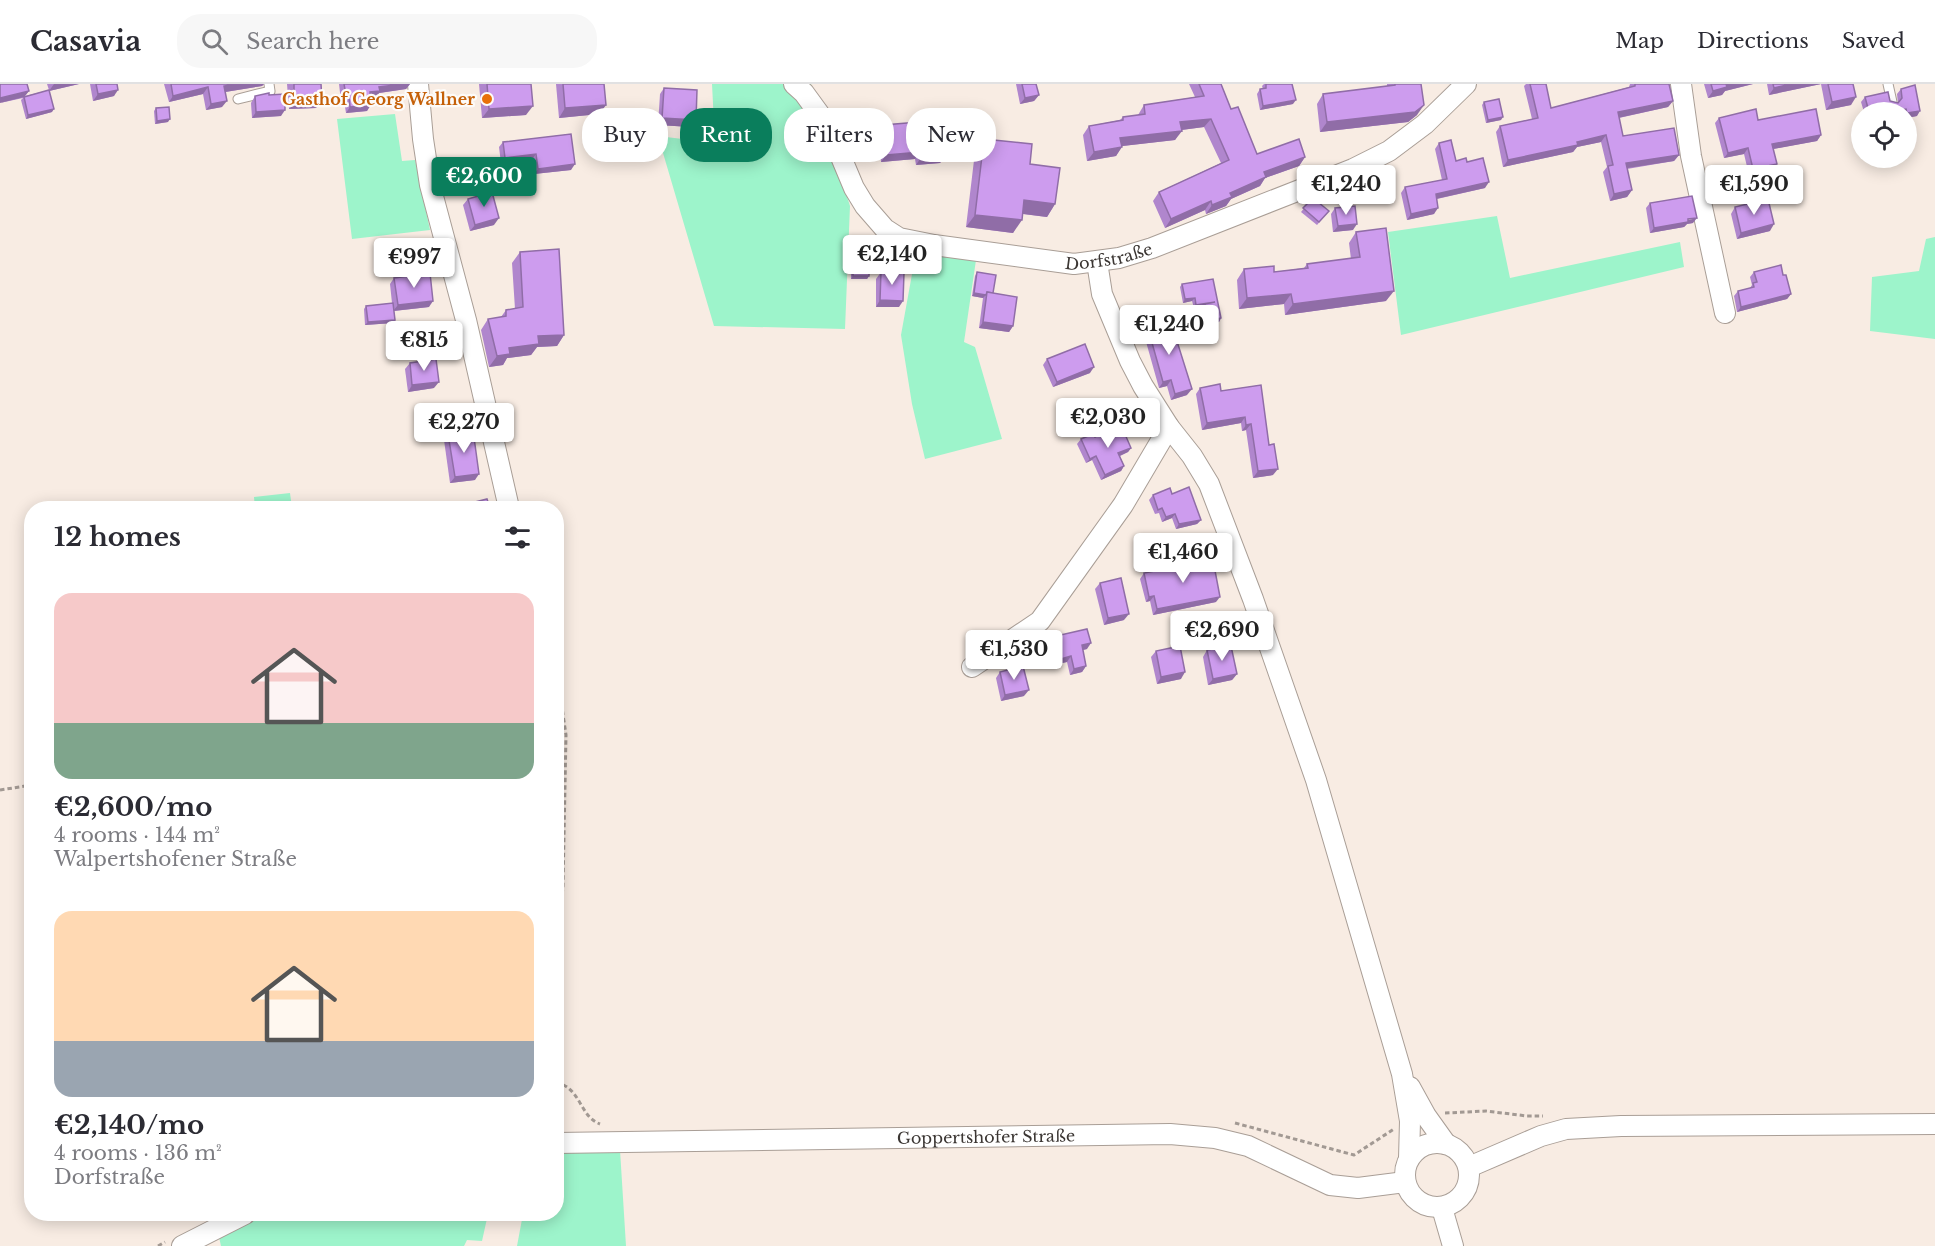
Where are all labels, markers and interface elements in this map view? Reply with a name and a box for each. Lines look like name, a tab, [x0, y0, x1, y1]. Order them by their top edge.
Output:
search box	[177, 14, 597, 68]
text: Casavia	[30, 24, 141, 59]
icon: search	[198, 25, 231, 58]
text: Search here	[246, 28, 379, 55]
text: Map	[1615, 28, 1664, 54]
text: Directions	[1697, 28, 1809, 54]
text: Saved	[1842, 28, 1905, 54]
place label: Gasthof Georg Wallner	[282, 89, 475, 109]
marker: Gasthof Georg Wallner	[480, 92, 494, 106]
map controls	[1851, 102, 1917, 168]
button: locate	[1851, 102, 1917, 168]
chip: Buy	[582, 108, 668, 162]
chip: Rent	[680, 108, 772, 162]
chip: Filters	[784, 108, 894, 162]
chip: New	[906, 108, 996, 162]
pin: €2,600	[435, 157, 533, 208]
text: €2,600	[446, 164, 522, 188]
pin: €1,240	[1297, 165, 1395, 216]
pin: €1,590	[1705, 165, 1803, 216]
text: €1,240	[1311, 172, 1381, 196]
text: €1,590	[1719, 172, 1789, 196]
pin: €2,140	[843, 235, 941, 286]
pin: €997	[378, 238, 450, 289]
street label: Dorfstraße	[1064, 238, 1155, 275]
text: €2,140	[857, 242, 927, 266]
text: €997	[388, 245, 440, 269]
pin: €1,240	[1120, 305, 1218, 356]
text: €1,240	[1134, 312, 1204, 336]
pin: €815	[388, 321, 460, 372]
text: €815	[400, 328, 448, 352]
pin: €2,030	[1059, 398, 1157, 449]
pin: €2,270	[415, 403, 513, 454]
text: €2,030	[1070, 405, 1146, 429]
text: €2,270	[428, 410, 500, 434]
text: 12 homes	[54, 521, 181, 553]
icon: filters	[501, 521, 534, 554]
pin: €1,460	[1134, 533, 1232, 584]
text: €1,460	[1147, 540, 1219, 564]
pin: €2,690	[1173, 611, 1271, 662]
text: €2,690	[1184, 618, 1260, 642]
pin: €1,530	[965, 630, 1063, 681]
icon: home	[240, 632, 348, 740]
text: €1,530	[980, 637, 1048, 661]
text: €2,600/mo	[54, 791, 212, 823]
text: 4 rooms · 144 m²	[54, 823, 220, 847]
text: Walpertshofener Straße	[54, 847, 297, 871]
icon: home	[240, 950, 348, 1058]
text: €2,140/mo	[54, 1109, 204, 1141]
street label: Goppertshofer Straße	[897, 1125, 1075, 1148]
text: 4 rooms · 136 m²	[54, 1141, 222, 1165]
text: Dorfstraße	[54, 1165, 165, 1189]

